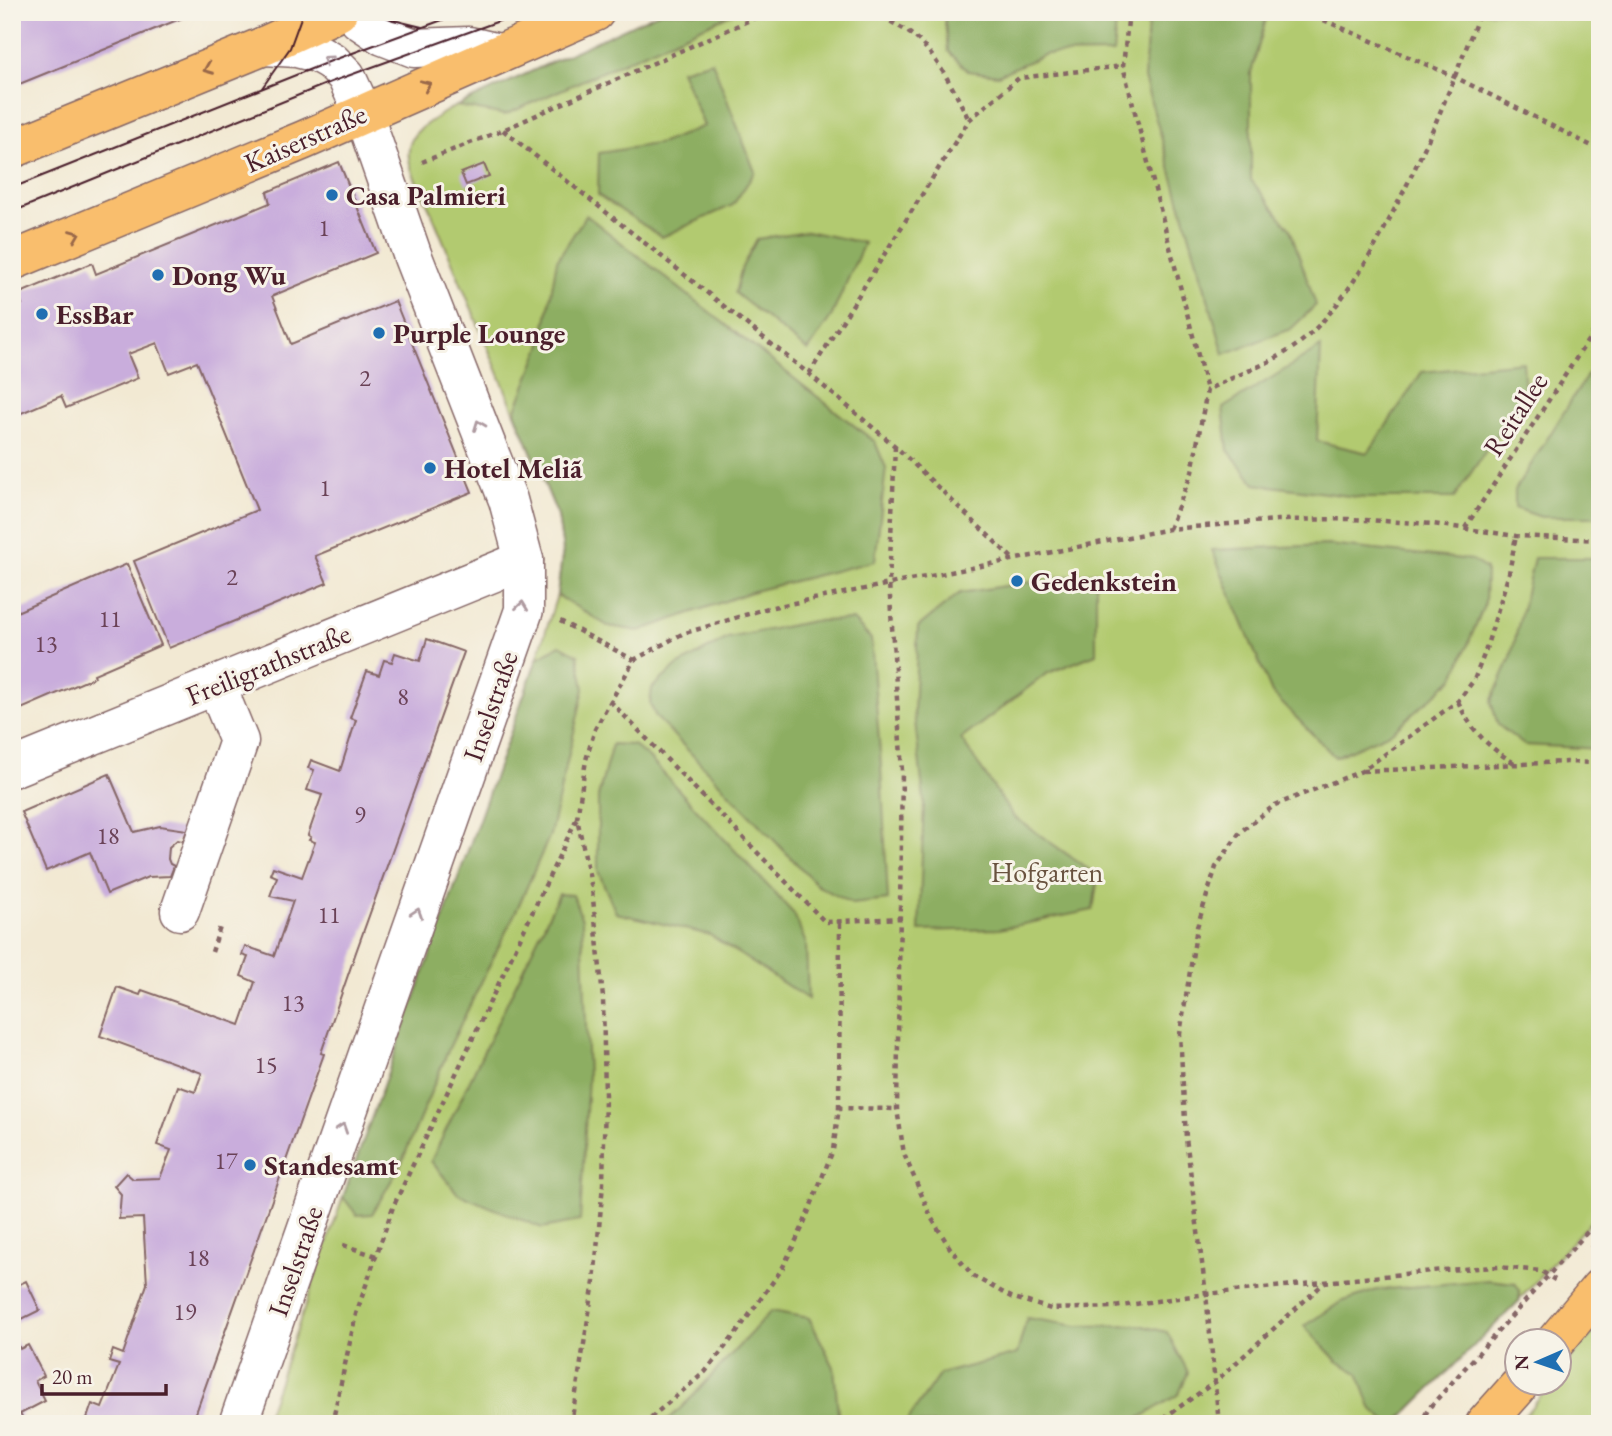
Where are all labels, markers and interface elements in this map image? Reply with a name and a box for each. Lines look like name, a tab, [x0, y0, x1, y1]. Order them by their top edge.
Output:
one-way arrow	[322, 56, 335, 68]
one-way arrow	[203, 60, 215, 74]
one-way arrow	[418, 79, 431, 93]
street label: Kaiserstraße	[238, 95, 372, 181]
place label: Casa Palmieri	[346, 177, 506, 213]
marker: Casa Palmieri	[324, 187, 340, 203]
house number: 1	[318, 212, 330, 243]
one-way arrow	[69, 229, 81, 243]
place label: Dong Wu	[172, 257, 287, 293]
marker: Dong Wu	[150, 267, 166, 283]
place label: EssBar	[56, 296, 134, 332]
marker: EssBar	[34, 306, 50, 322]
place label: Purple Lounge	[393, 315, 566, 351]
marker: Purple Lounge	[371, 325, 387, 341]
house number: 2	[359, 362, 371, 393]
street label: Reitallee	[1475, 365, 1555, 463]
one-way arrow	[474, 420, 488, 432]
place label: Hotel Meliã	[444, 450, 583, 486]
marker: Hotel Meliã	[422, 460, 438, 476]
house number: 1	[319, 472, 331, 503]
house number: 2	[226, 561, 238, 592]
place label: Gedenkstein	[1031, 563, 1177, 599]
marker: Gedenkstein	[1009, 573, 1025, 589]
one-way arrow	[515, 600, 530, 612]
house number: 11	[98, 603, 122, 634]
street label: Freiligrathstraße	[180, 615, 356, 713]
house number: 13	[34, 628, 58, 659]
street label: Inselstraße	[454, 646, 526, 766]
house number: 8	[397, 681, 409, 712]
house number: 9	[354, 799, 366, 830]
house number: 18	[96, 820, 120, 851]
park label: Hofgarten	[991, 854, 1104, 890]
house number: 11	[317, 899, 341, 930]
one-way arrow	[409, 908, 423, 920]
house number: 13	[281, 987, 305, 1018]
house number: 15	[254, 1049, 278, 1080]
one-way arrow	[334, 1123, 348, 1135]
house number: 17	[214, 1145, 238, 1176]
place label: Standesamt	[264, 1147, 399, 1183]
marker: Standesamt	[242, 1157, 258, 1173]
street label: Inselstraße	[259, 1201, 331, 1321]
house number: 18	[186, 1242, 210, 1273]
house number: 19	[173, 1296, 197, 1327]
north arrow	[1504, 1328, 1574, 1398]
scale bar	[42, 1352, 166, 1396]
text: N	[1509, 1354, 1534, 1371]
text: 20 m	[52, 1363, 93, 1390]

